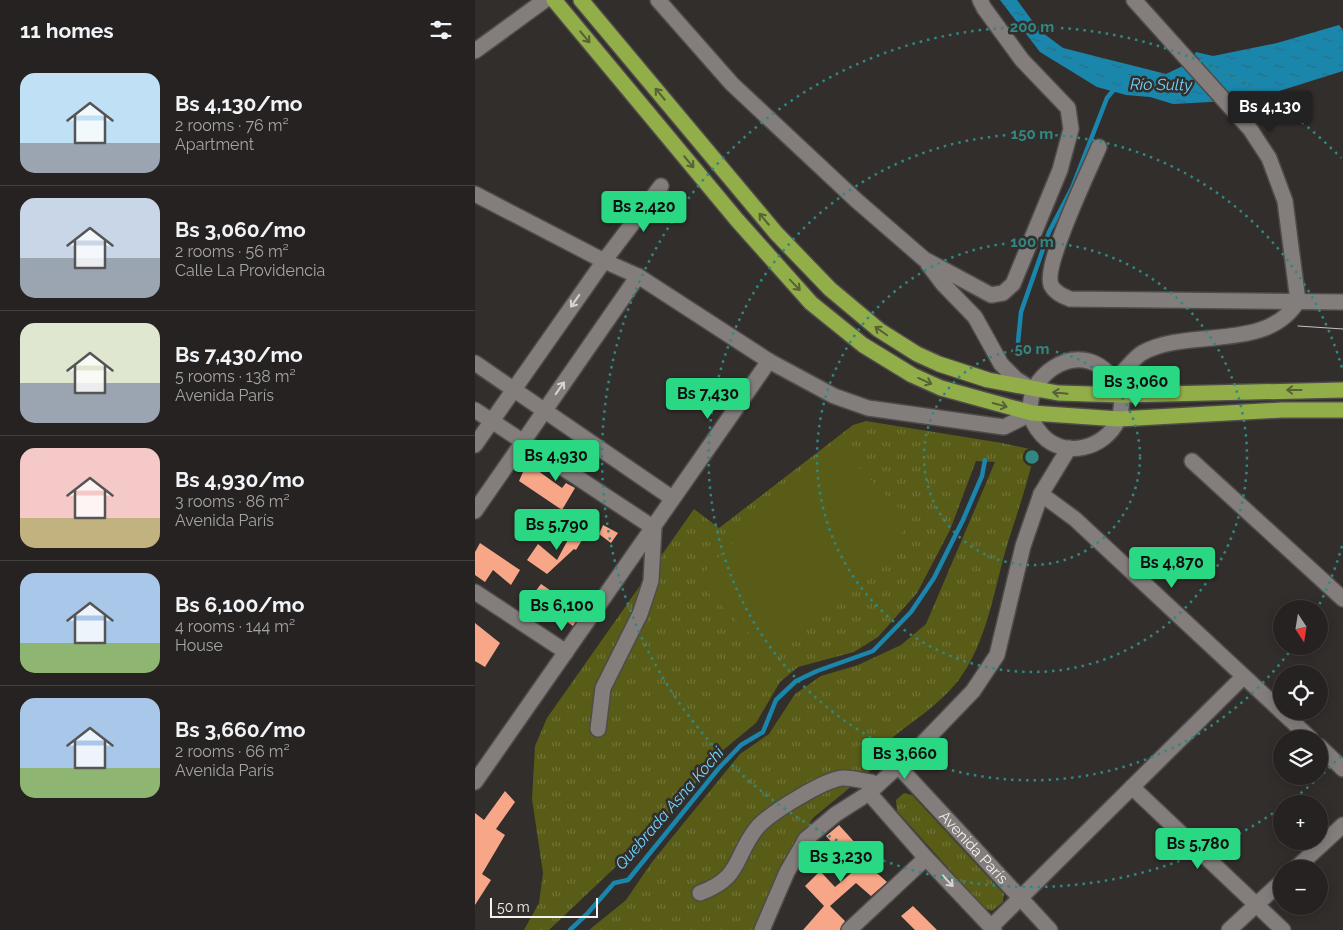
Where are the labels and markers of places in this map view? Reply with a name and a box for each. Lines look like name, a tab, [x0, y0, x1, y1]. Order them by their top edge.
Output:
pin: Bs 4,130	[1218, 90, 1322, 133]
pin: Bs 2,420	[592, 190, 696, 233]
pin: Bs 3,060	[1084, 366, 1188, 408]
pin: Bs 7,430	[656, 378, 760, 420]
pin: Bs 4,930	[504, 440, 608, 482]
centre of rings	[1023, 448, 1041, 466]
pin: Bs 5,790	[505, 508, 609, 551]
pin: Bs 4,870	[1120, 546, 1224, 589]
pin: Bs 6,100	[510, 590, 614, 632]
pin: Bs 3,660	[853, 738, 957, 780]
pin: Bs 5,780	[1146, 828, 1250, 870]
pin: Bs 3,230	[789, 840, 893, 883]

